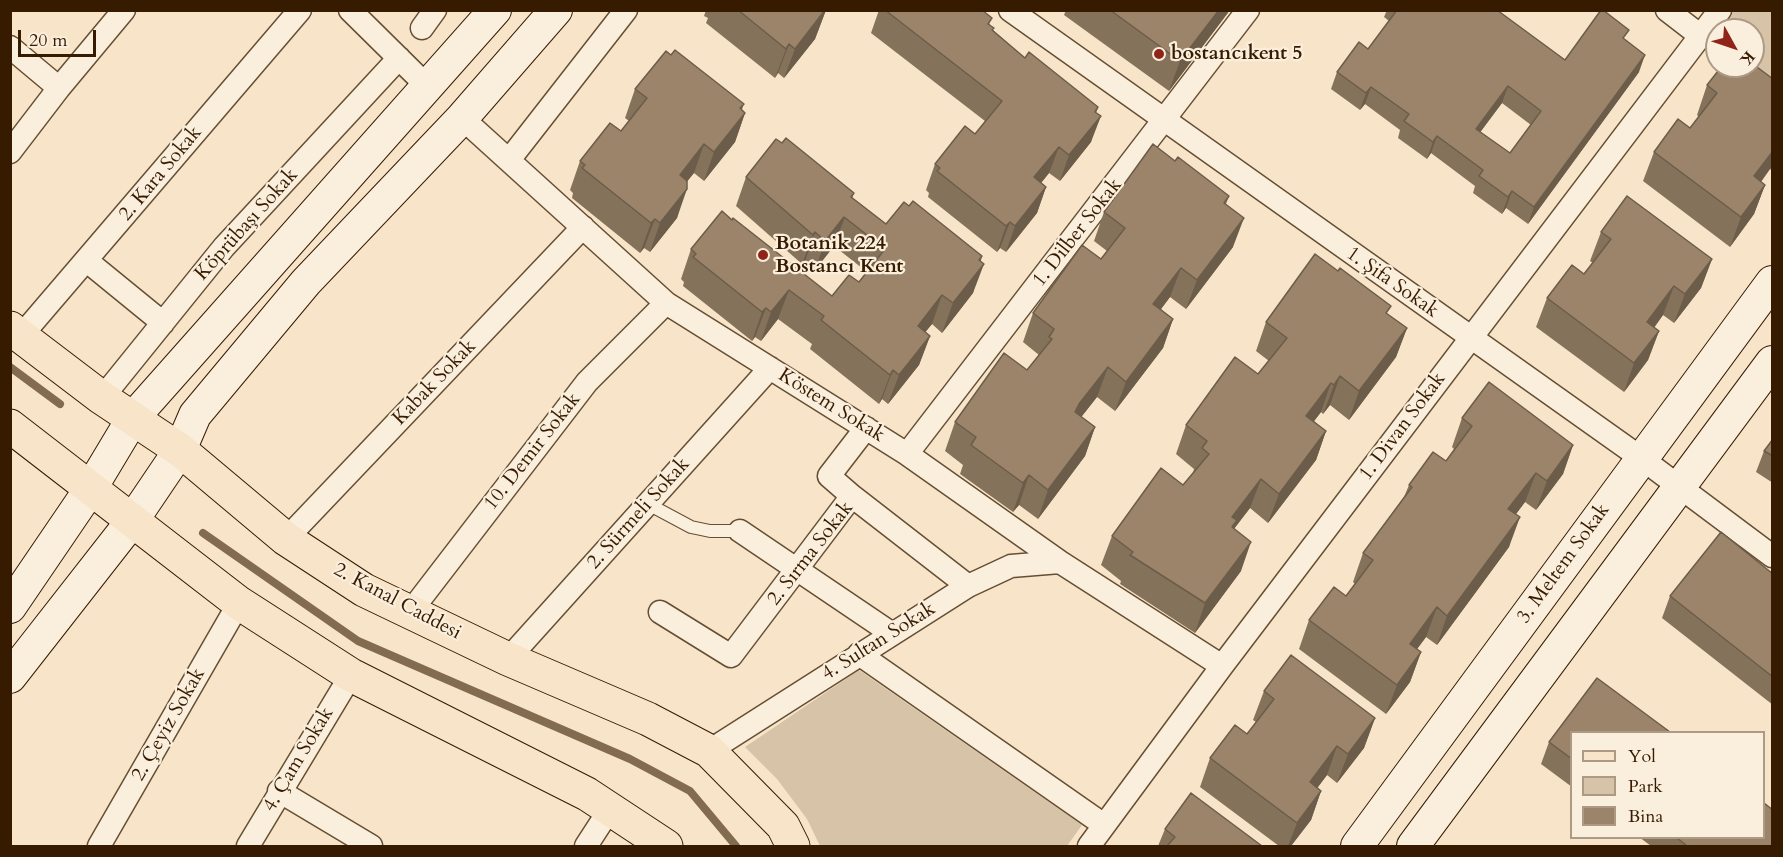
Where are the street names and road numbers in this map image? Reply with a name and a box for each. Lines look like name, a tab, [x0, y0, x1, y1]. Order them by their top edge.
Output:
street label: 2. Kara Sokak	[114, 122, 208, 226]
street label: Köprübaşı Sokak	[190, 164, 304, 286]
street label: 1. Dilber Sokak	[1028, 174, 1128, 292]
street label: 1. Şifa Sokak	[1341, 242, 1443, 324]
street label: Kabak Sokak	[388, 335, 482, 431]
street label: Köstem Sokak	[773, 364, 889, 448]
street label: 1. Divan Sokak	[1355, 368, 1451, 486]
street label: 10. Demir Sokak	[480, 389, 586, 515]
street label: 2. Sürmeli Sokak	[583, 453, 695, 575]
street label: 2. Sırma Sokak	[763, 497, 859, 611]
street label: 3. Meltem Sokak	[1512, 499, 1616, 629]
street label: 2. Kanal Caddesi	[329, 558, 465, 646]
street label: 4. Sultan Sokak	[818, 598, 940, 686]
street label: 2. Çeyiz Sokak	[127, 664, 211, 786]
street label: 4. Çam Sokak	[258, 703, 340, 817]

